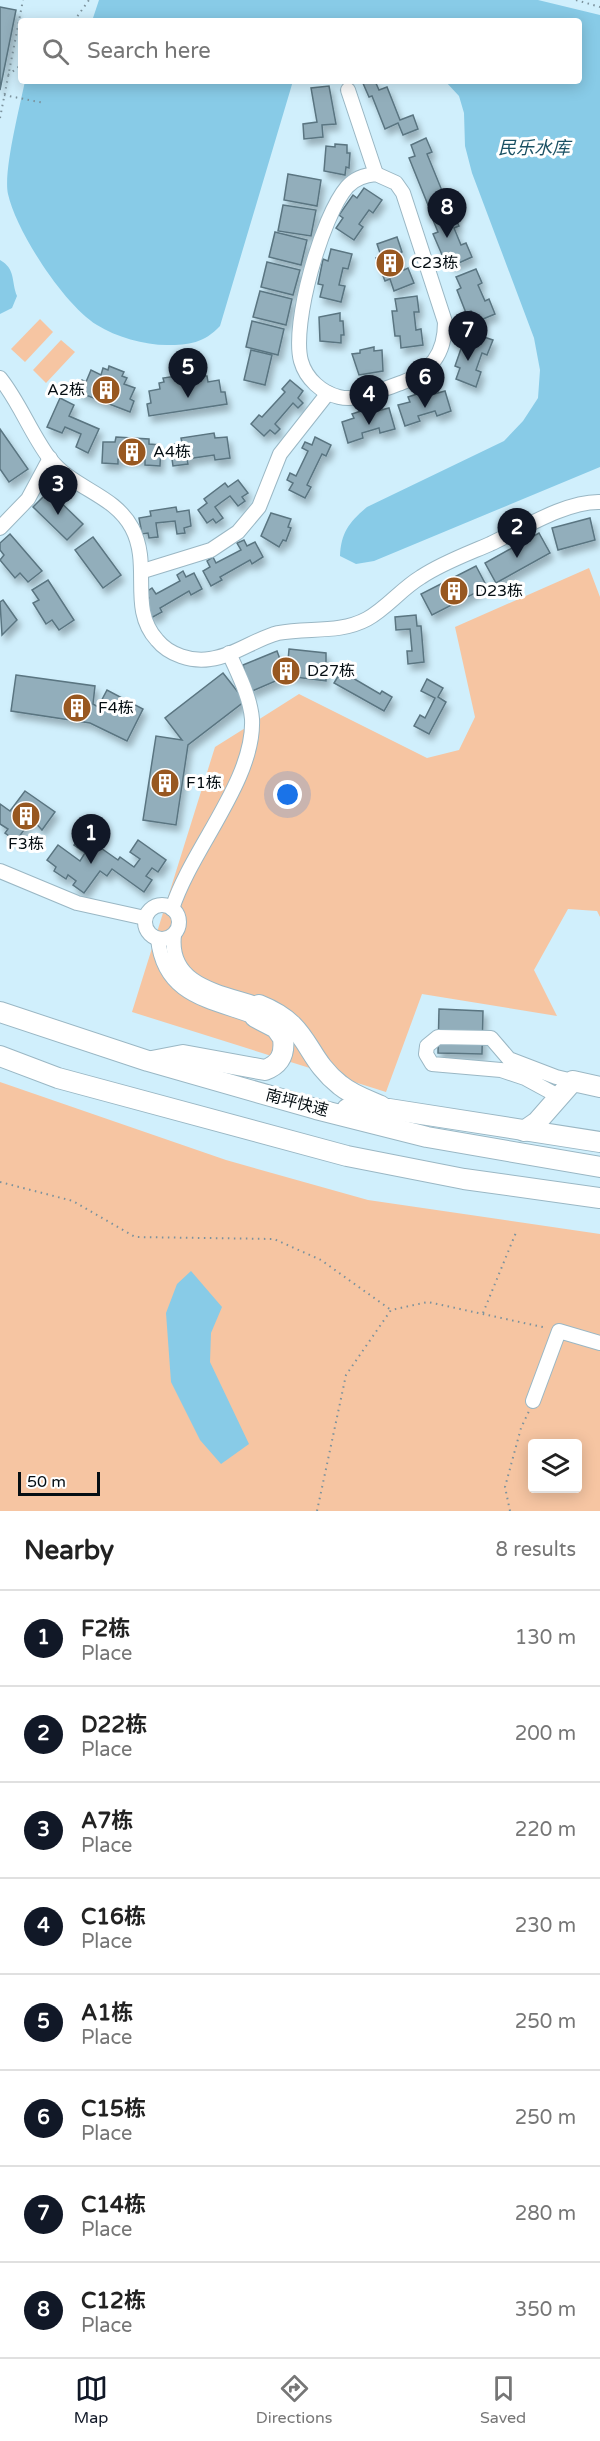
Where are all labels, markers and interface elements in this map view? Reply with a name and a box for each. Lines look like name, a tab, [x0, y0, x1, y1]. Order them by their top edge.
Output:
search box	[18, 18, 582, 84]
icon: search	[39, 35, 72, 68]
text: Search here	[87, 38, 211, 64]
water label: 民乐水库	[498, 137, 573, 159]
pin: 8	[428, 188, 466, 238]
building icon: C23栋	[374, 247, 406, 279]
place label: C23栋	[411, 253, 458, 273]
pin: 7	[448, 312, 488, 361]
pin: 5	[168, 348, 207, 398]
pin: 6	[406, 358, 444, 408]
building icon: A2栋	[90, 374, 122, 406]
pin: 4	[350, 376, 388, 425]
place label: A2栋	[47, 380, 85, 400]
building icon: A4栋	[116, 436, 148, 468]
place label: A4栋	[153, 442, 191, 462]
pin: 3	[38, 466, 78, 515]
pin: 2	[498, 508, 536, 558]
building icon: D23栋	[438, 575, 470, 607]
place label: D23栋	[475, 581, 523, 601]
building icon: D27栋	[270, 655, 302, 687]
place label: D27栋	[307, 661, 355, 681]
building icon: F4栋	[61, 692, 93, 724]
place label: F4栋	[98, 698, 134, 718]
building icon: F1栋	[149, 767, 181, 799]
place label: F1栋	[186, 773, 222, 793]
your location	[273, 780, 302, 809]
building icon: F3栋	[10, 800, 42, 832]
pin: 1	[72, 814, 110, 864]
place label: F3栋	[8, 834, 44, 854]
street label: 南坪快速	[263, 1085, 331, 1121]
map controls	[528, 1439, 582, 1493]
button: layers	[528, 1439, 582, 1493]
scale bar	[18, 1469, 100, 1496]
text: 50 m	[27, 1472, 66, 1492]
text: Nearby	[24, 1535, 114, 1566]
text: 8 results	[496, 1538, 576, 1562]
text: F2栋	[81, 1616, 130, 1642]
text: 1	[37, 1626, 50, 1650]
text: 130 m	[515, 1626, 576, 1650]
text: Place	[81, 1642, 132, 1666]
text: D22栋	[81, 1712, 147, 1738]
text: 2	[37, 1722, 50, 1746]
text: 200 m	[515, 1722, 576, 1746]
text: Place	[81, 1738, 132, 1762]
text: A7栋	[81, 1808, 133, 1834]
text: 3	[37, 1818, 50, 1842]
text: 220 m	[515, 1818, 576, 1842]
text: Place	[81, 1834, 132, 1858]
text: C16栋	[81, 1904, 146, 1930]
text: 4	[37, 1914, 50, 1938]
text: 230 m	[515, 1914, 576, 1938]
text: Place	[81, 1930, 132, 1954]
text: A1栋	[81, 2000, 133, 2026]
text: 5	[37, 2010, 50, 2034]
text: 250 m	[515, 2010, 576, 2034]
text: Place	[81, 2026, 132, 2050]
text: C15栋	[81, 2096, 146, 2122]
text: 6	[37, 2106, 50, 2130]
text: 250 m	[515, 2106, 576, 2130]
text: Place	[81, 2122, 132, 2146]
text: C14栋	[81, 2192, 146, 2218]
text: 7	[37, 2202, 50, 2226]
text: 280 m	[515, 2202, 576, 2226]
text: Place	[81, 2218, 132, 2242]
text: C12栋	[81, 2288, 146, 2314]
text: 8	[37, 2298, 50, 2322]
text: 350 m	[515, 2298, 576, 2322]
text: Place	[81, 2314, 132, 2338]
tab: Map	[74, 2372, 108, 2428]
tab: Directions	[256, 2372, 332, 2428]
tab: Saved	[480, 2372, 526, 2428]

